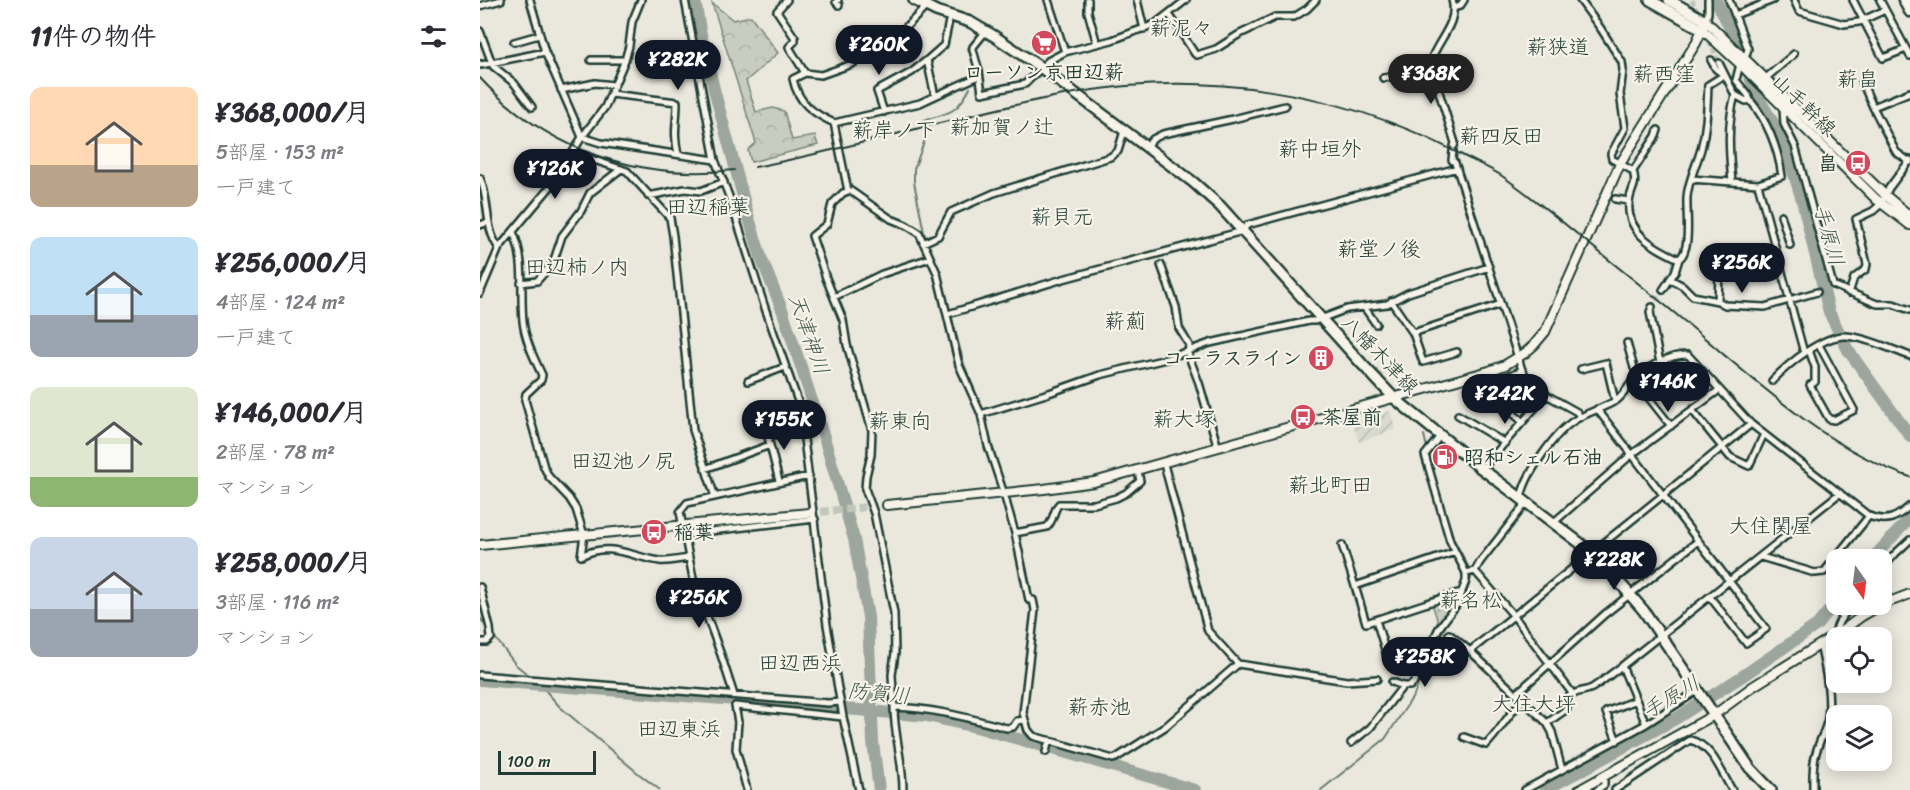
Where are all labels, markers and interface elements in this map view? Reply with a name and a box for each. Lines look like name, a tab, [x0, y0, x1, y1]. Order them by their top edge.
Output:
district label: 薪泥々	[1150, 9, 1213, 47]
text: 11件の物件	[30, 13, 156, 59]
icon: filters	[417, 20, 450, 53]
pin: ¥260K	[837, 25, 921, 76]
text: ¥260K	[850, 27, 908, 62]
supermarket icon: ローソン京田辺薪	[1029, 28, 1059, 58]
district label: 薪狭道	[1527, 28, 1590, 66]
pin: ¥282K	[636, 40, 720, 91]
text: ¥282K	[649, 42, 707, 77]
pin: ¥368K	[1389, 54, 1473, 105]
place label: ローソン京田辺薪	[964, 55, 1124, 90]
district label: 薪西窪	[1633, 55, 1696, 93]
text: ¥368K	[1402, 56, 1460, 91]
district label: 薪畠	[1837, 60, 1879, 98]
street label: 山手幹線	[1763, 65, 1845, 145]
text: ¥368,000/月	[216, 89, 370, 135]
district label: 薪加賀ノ辻	[950, 108, 1055, 146]
icon: home	[78, 111, 150, 183]
district label: 薪岸ノ下	[852, 111, 936, 149]
district label: 薪四反田	[1459, 117, 1543, 155]
district label: 薪中垣外	[1278, 130, 1362, 168]
text: 5部屋 · 153 m²	[216, 135, 344, 170]
place label: 畠	[1818, 146, 1838, 181]
bus stop icon: 畠	[1843, 148, 1873, 178]
pin: ¥126K	[513, 149, 597, 200]
text: ¥126K	[528, 151, 582, 186]
text: 一戸建て	[216, 170, 296, 205]
district label: 田辺稲葉	[666, 188, 750, 226]
district label: 薪貝元	[1031, 198, 1094, 236]
water label: 手原川	[1802, 200, 1856, 270]
district label: 薪堂ノ後	[1337, 230, 1421, 268]
text: ¥256,000/月	[216, 239, 371, 285]
pin: ¥256K	[1700, 243, 1784, 294]
text: ¥256K	[1713, 245, 1771, 280]
district label: 田辺柿ノ内	[525, 248, 630, 286]
icon: home	[78, 261, 150, 333]
text: 4部屋 · 124 m²	[216, 285, 345, 320]
water label: 天津神川	[777, 288, 841, 380]
district label: 薪薊	[1104, 302, 1146, 340]
street label: 八幡木津線	[1333, 307, 1427, 403]
text: 一戸建て	[216, 320, 296, 355]
place label: コーラスライン	[1163, 341, 1302, 376]
building icon: コーラスライン	[1306, 343, 1336, 373]
pin: ¥146K	[1626, 362, 1710, 413]
text: ¥146K	[1640, 364, 1696, 399]
pin: ¥242K	[1463, 374, 1547, 425]
text: ¥242K	[1476, 376, 1534, 411]
text: ¥146,000/月	[216, 389, 368, 435]
pin: ¥155K	[742, 400, 826, 451]
district label: 薪大塚	[1153, 400, 1216, 438]
place label: 茶屋前	[1322, 400, 1382, 435]
text: ¥155K	[756, 402, 812, 437]
district label: 薪東向	[869, 402, 932, 440]
bus stop icon: 茶屋前	[1288, 402, 1318, 432]
icon: home	[78, 411, 150, 483]
text: 2部屋 · 78 m²	[216, 435, 335, 470]
place label: 昭和シェル石油	[1464, 440, 1602, 475]
district label: 田辺池ノ尻	[571, 442, 676, 480]
fuel station icon: 昭和シェル石油	[1430, 442, 1460, 472]
district label: 薪北町田	[1288, 466, 1372, 504]
text: マンション	[216, 470, 315, 505]
district label: 大住関屋	[1729, 507, 1813, 545]
place label: 稲葉	[674, 515, 714, 550]
bus stop icon: 稲葉	[639, 517, 669, 547]
text: ¥258,000/月	[216, 539, 372, 585]
pin: ¥228K	[1572, 540, 1656, 591]
text: ¥228K	[1585, 542, 1643, 577]
north arrow	[1826, 549, 1892, 615]
map controls	[1826, 549, 1892, 771]
icon: home	[78, 561, 150, 633]
pin: ¥256K	[657, 578, 741, 629]
text: ¥256K	[670, 580, 728, 615]
district label: 薪名松	[1440, 581, 1503, 619]
text: 3部屋 · 116 m²	[216, 585, 340, 620]
text: マンション	[216, 620, 315, 655]
button: locate	[1826, 627, 1892, 693]
pin: ¥258K	[1383, 637, 1467, 688]
text: ¥258K	[1395, 639, 1455, 674]
district label: 田辺西浜	[758, 644, 842, 682]
water label: 手原川	[1634, 664, 1708, 730]
water label: 防賀川	[846, 671, 912, 715]
district label: 大住大坪	[1492, 685, 1576, 723]
district label: 薪赤池	[1068, 688, 1131, 726]
button: layers	[1826, 705, 1892, 771]
district label: 田辺東浜	[637, 710, 721, 748]
text: 100 m	[507, 747, 551, 776]
scale bar	[498, 748, 596, 776]

